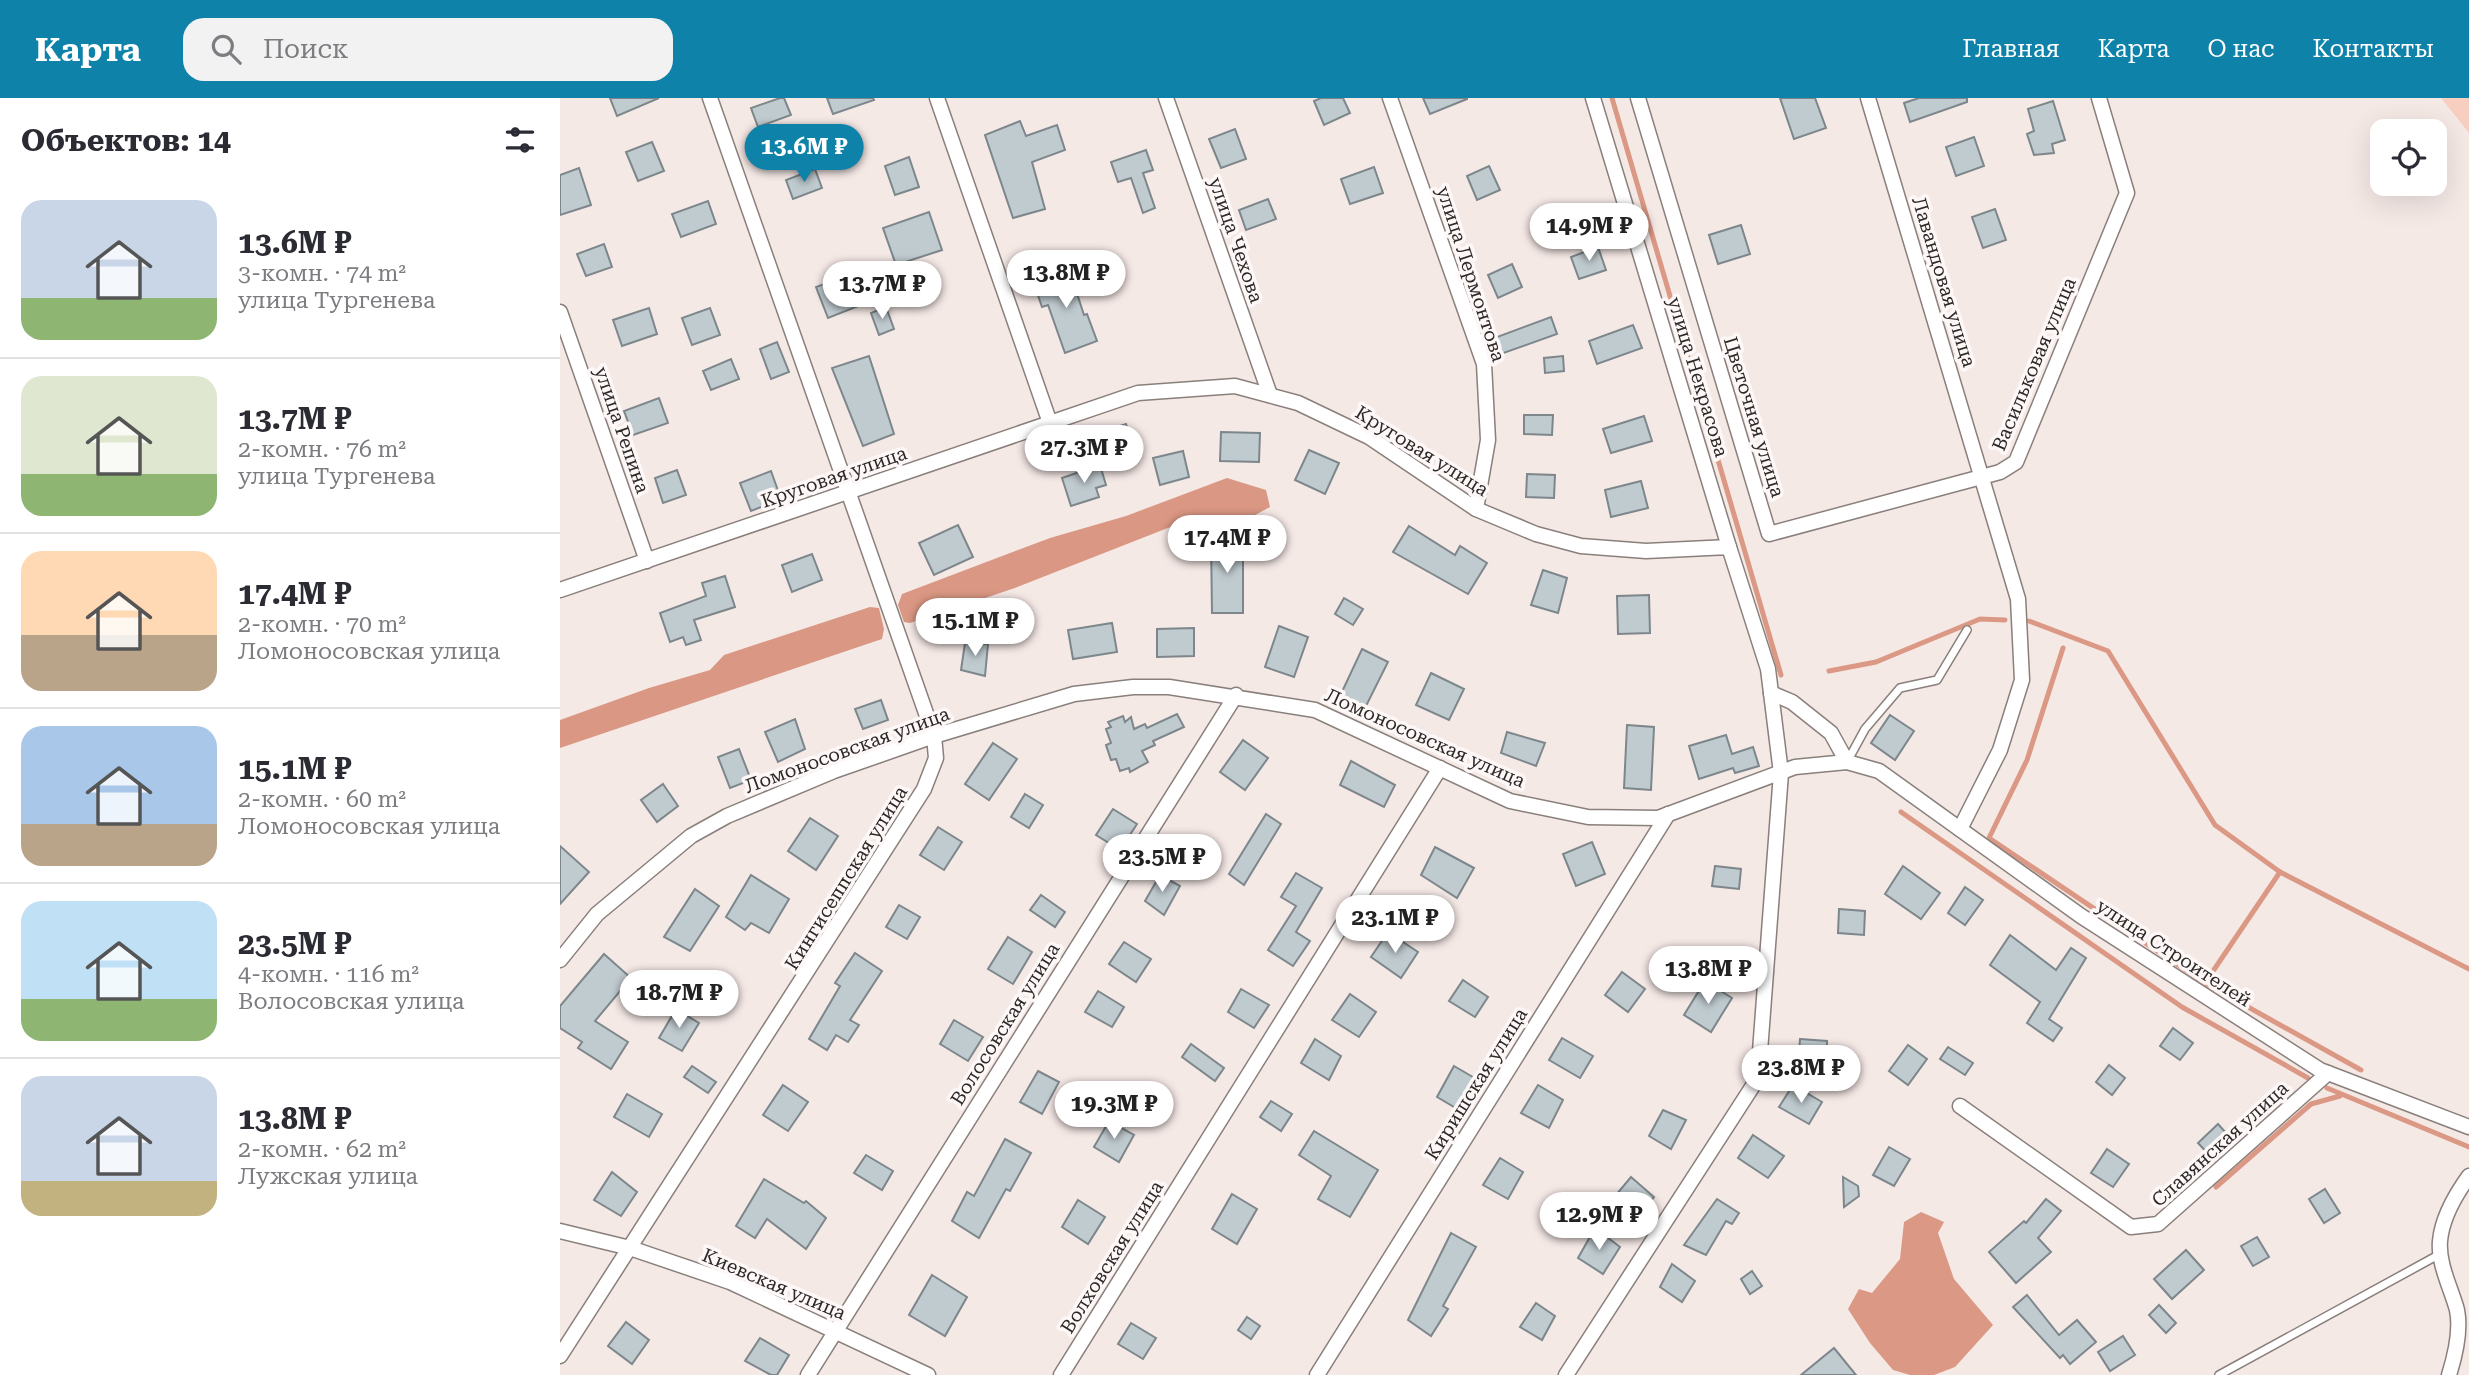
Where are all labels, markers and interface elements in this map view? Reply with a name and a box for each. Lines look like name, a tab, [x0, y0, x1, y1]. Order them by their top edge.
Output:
search box	[183, 18, 673, 81]
text: Карта	[35, 30, 141, 69]
icon: search	[207, 30, 245, 68]
text: Поиск	[263, 34, 349, 64]
text: Главная	[1962, 35, 2060, 63]
text: Карта	[2098, 35, 2169, 63]
text: О нас	[2207, 35, 2274, 63]
text: Контакты	[2312, 35, 2434, 63]
map controls	[2370, 119, 2447, 196]
button: locate	[2370, 119, 2447, 196]
icon: filters	[501, 121, 539, 159]
text: Объектов: 14	[21, 123, 231, 158]
pin: 13.6M ₽	[739, 125, 869, 184]
text: 13.6M ₽	[761, 133, 847, 160]
street label: улица Чехова	[1204, 174, 1268, 306]
street label: улица Лермонтова	[1432, 183, 1510, 365]
street label: Лавандовая улица	[1907, 194, 1981, 371]
pin: 14.9M ₽	[1524, 204, 1654, 263]
text: 14.9M ₽	[1546, 212, 1632, 239]
text: 13.6M ₽	[238, 225, 351, 260]
icon: home	[77, 228, 161, 312]
pin: 13.8M ₽	[1001, 250, 1131, 310]
text: 13.8M ₽	[1023, 259, 1109, 286]
text: 3-комн. · 74 m²	[238, 260, 406, 287]
pin: 13.7M ₽	[817, 262, 947, 321]
text: 13.7M ₽	[839, 270, 925, 297]
street label: Васильковая улица	[1987, 273, 2081, 454]
text: улица Тургенева	[238, 287, 435, 314]
street label: улица Некрасова	[1663, 294, 1733, 460]
street label: Цветочная улица	[1719, 334, 1790, 501]
street label: улица Репина	[590, 364, 655, 497]
text: 13.7M ₽	[238, 401, 351, 436]
street label: Круговая улица	[1351, 401, 1493, 502]
icon: home	[77, 404, 161, 488]
pin: 27.3M ₽	[1019, 426, 1149, 485]
text: 27.3M ₽	[1041, 434, 1127, 461]
text: 2-комн. · 76 m²	[238, 436, 406, 463]
street label: Круговая улица	[758, 441, 911, 513]
text: улица Тургенева	[238, 463, 435, 490]
pin: 17.4M ₽	[1162, 516, 1292, 575]
text: 17.4M ₽	[1184, 524, 1270, 551]
text: 17.4M ₽	[238, 576, 351, 611]
icon: home	[77, 579, 161, 663]
pin: 15.1M ₽	[910, 598, 1040, 658]
text: 15.1M ₽	[932, 607, 1018, 634]
text: 2-комн. · 70 m²	[238, 611, 406, 638]
text: Ломоносовская улица	[238, 638, 500, 665]
street label: Ломоносовская улица	[1321, 683, 1529, 793]
street label: Ломоносовская улица	[741, 702, 953, 798]
text: 15.1M ₽	[238, 751, 351, 786]
icon: home	[77, 754, 161, 838]
street label: Кингисеппская улица	[780, 781, 912, 974]
text: 2-комн. · 60 m²	[238, 786, 406, 813]
text: Ломоносовская улица	[238, 813, 500, 840]
pin: 23.5M ₽	[1097, 834, 1227, 894]
text: 23.5M ₽	[1119, 843, 1205, 870]
street label: улица Строителей	[2092, 894, 2256, 1012]
pin: 23.1M ₽	[1330, 896, 1460, 955]
text: 23.1M ₽	[1352, 904, 1438, 931]
text: 23.5M ₽	[238, 926, 351, 961]
icon: home	[77, 929, 161, 1013]
street label: Волосовская улица	[946, 938, 1065, 1109]
pin: 13.8M ₽	[1643, 946, 1773, 1006]
text: 13.8M ₽	[1665, 955, 1751, 982]
text: 4-комн. · 116 m²	[238, 961, 419, 988]
pin: 18.7M ₽	[614, 970, 744, 1030]
text: 18.7M ₽	[636, 979, 722, 1006]
text: Волосовская улица	[238, 988, 465, 1015]
street label: Киришская улица	[1420, 1003, 1532, 1164]
pin: 23.8M ₽	[1736, 1046, 1866, 1105]
text: 23.8M ₽	[1758, 1054, 1844, 1081]
street label: Славянская улица	[2147, 1076, 2294, 1211]
pin: 19.3M ₽	[1049, 1082, 1179, 1141]
text: 19.3M ₽	[1071, 1090, 1157, 1117]
text: 13.8M ₽	[238, 1101, 351, 1136]
icon: home	[77, 1104, 161, 1188]
text: 2-комн. · 62 m²	[238, 1136, 406, 1163]
text: Лужская улица	[238, 1163, 418, 1190]
street label: Волховская улица	[1056, 1176, 1169, 1338]
pin: 12.9M ₽	[1534, 1192, 1664, 1252]
text: 12.9M ₽	[1556, 1201, 1642, 1228]
street label: Киевская улица	[699, 1243, 850, 1325]

